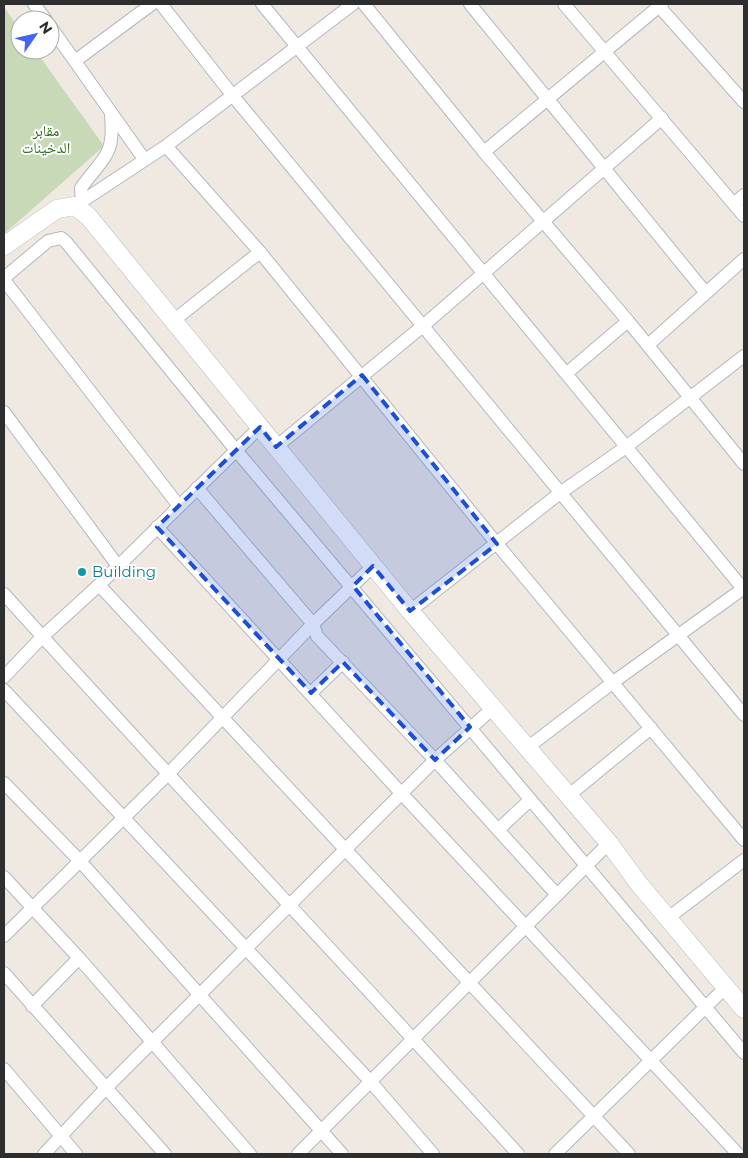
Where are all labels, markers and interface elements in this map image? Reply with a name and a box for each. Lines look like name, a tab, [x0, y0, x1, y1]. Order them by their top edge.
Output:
north arrow	[10, 10, 60, 60]
text: N	[35, 18, 56, 37]
park label: مقابر الدخينات	[22, 121, 70, 157]
place label: Building	[92, 562, 156, 581]
marker: Building	[76, 566, 88, 578]

